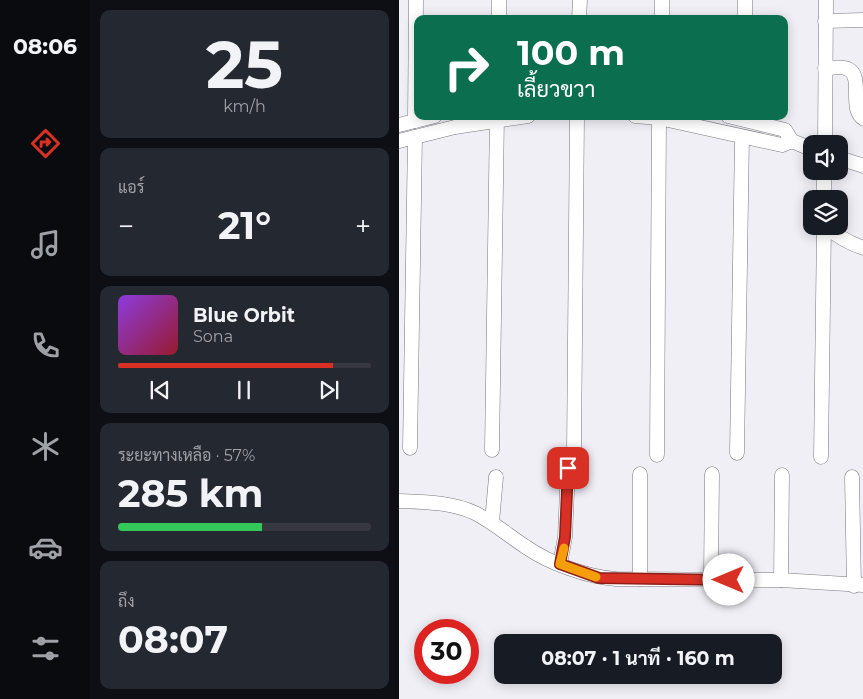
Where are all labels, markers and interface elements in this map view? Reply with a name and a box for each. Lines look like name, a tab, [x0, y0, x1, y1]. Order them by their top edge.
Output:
text: 25	[206, 25, 283, 104]
text: 100 m	[517, 31, 625, 74]
text: 08:06	[13, 33, 77, 60]
icon: right	[434, 35, 499, 100]
text: เลี้ยวขวา	[517, 76, 595, 103]
text: km/h	[223, 97, 266, 116]
icon: directions	[28, 126, 63, 161]
map controls	[803, 135, 848, 235]
button: sound	[803, 135, 848, 180]
text: แอร์	[118, 178, 144, 197]
button: layers	[803, 190, 848, 235]
text: 21°	[218, 202, 271, 249]
text: −	[118, 209, 134, 243]
text: +	[355, 209, 371, 243]
icon: music	[28, 227, 63, 262]
text: Blue Orbit	[193, 304, 295, 327]
text: Sona	[193, 327, 233, 346]
icon: phone	[28, 328, 63, 363]
icon: previous	[146, 376, 174, 404]
icon: pause	[230, 376, 258, 404]
icon: next	[315, 376, 343, 404]
icon: climate	[28, 429, 63, 464]
text: ระยะทางเหลือ · 57%	[118, 446, 255, 465]
pin	[547, 447, 589, 489]
icon: arrive	[554, 454, 582, 482]
text: 285 km	[118, 470, 263, 517]
icon: car	[28, 530, 63, 565]
position arrow	[702, 553, 754, 605]
text: ถึง	[118, 592, 135, 611]
text: 08:07	[118, 616, 228, 663]
speed limit sign: 30	[414, 619, 479, 684]
icon: filters	[28, 631, 63, 666]
text: 08:07 · 1 นาที · 160 m	[541, 647, 735, 670]

